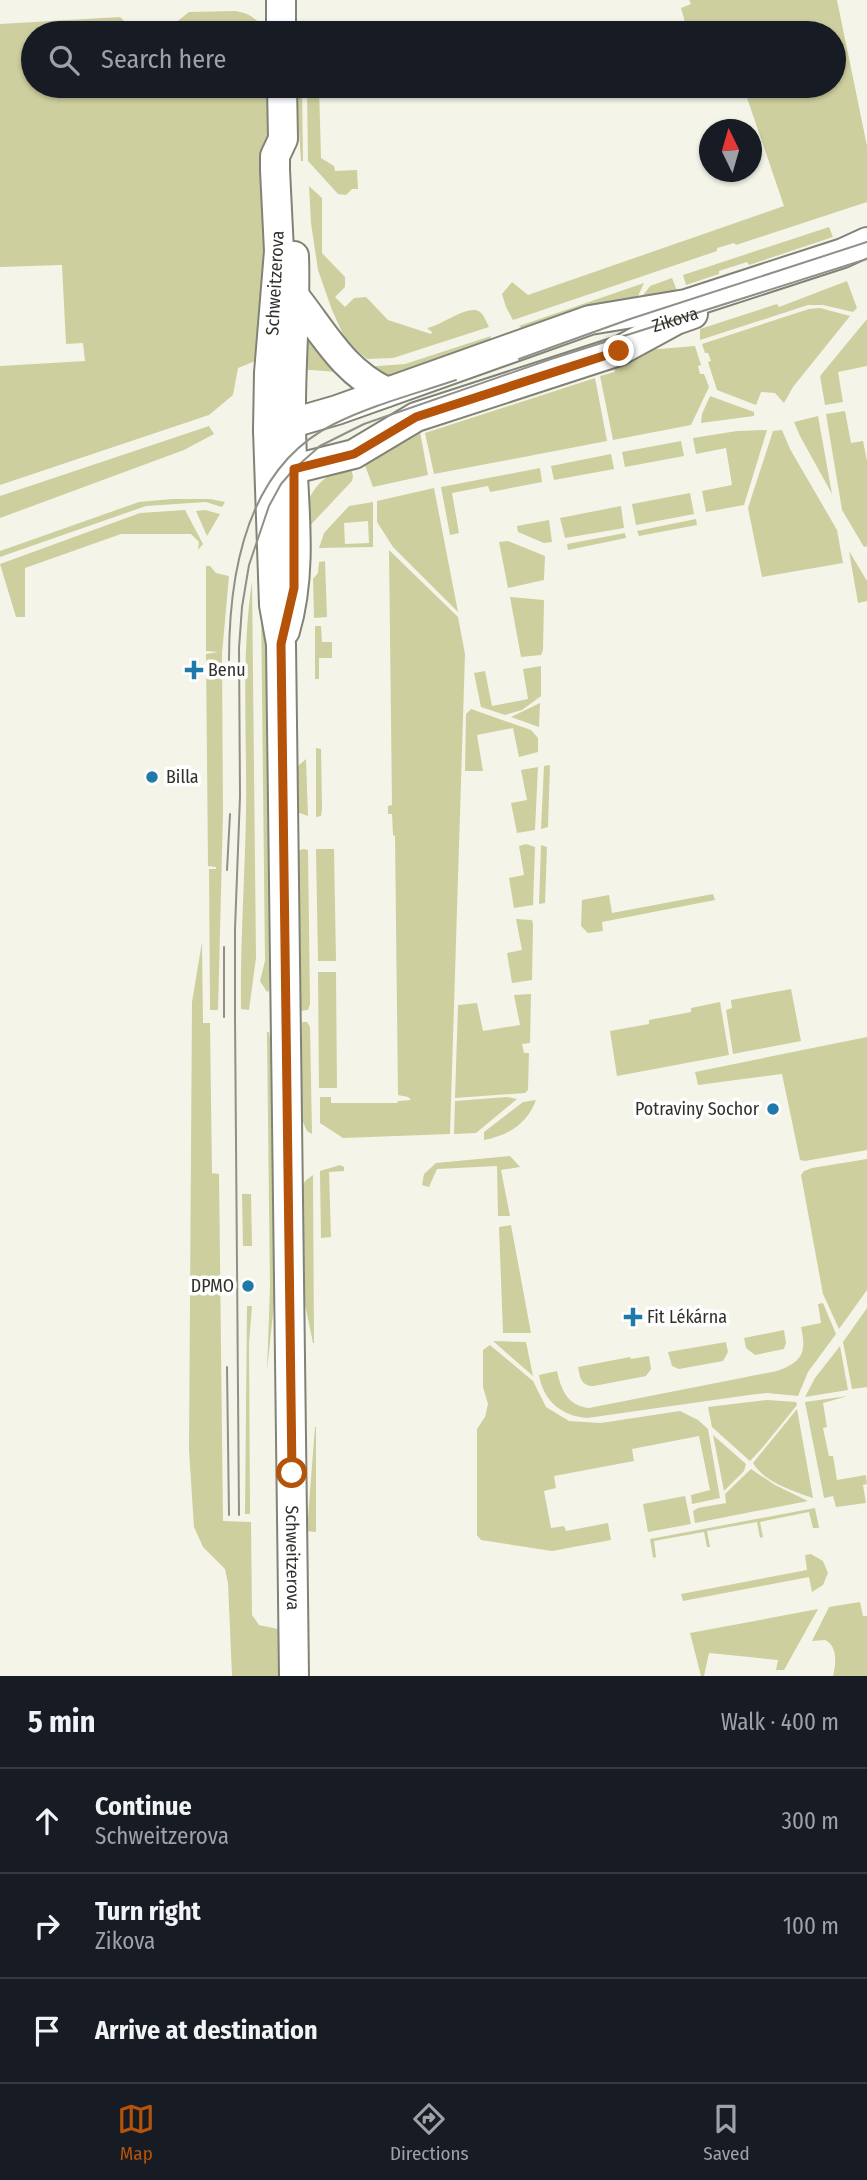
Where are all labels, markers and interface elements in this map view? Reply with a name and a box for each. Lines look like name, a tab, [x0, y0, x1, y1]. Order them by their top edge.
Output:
search box	[21, 21, 846, 98]
icon: search	[45, 41, 83, 79]
text: Search here	[101, 44, 226, 75]
north arrow	[699, 119, 762, 182]
street label: Schweitzerova	[261, 230, 289, 336]
street label: Zikova	[649, 302, 701, 337]
route end	[603, 335, 634, 366]
place label: Benu	[208, 659, 246, 681]
marker: Benu	[186, 662, 202, 678]
place label: Billa	[166, 766, 199, 788]
marker: Billa	[144, 769, 160, 785]
place label: Potraviny Sochor	[635, 1098, 760, 1120]
marker: Potraviny Sochor	[765, 1101, 781, 1117]
place label: DPMO	[191, 1275, 234, 1297]
marker: DPMO	[240, 1278, 256, 1294]
place label: Fit Lékárna	[647, 1306, 727, 1328]
marker: Fit Lékárna	[625, 1309, 641, 1325]
route start	[276, 1457, 307, 1488]
street label: Schweitzerova	[281, 1505, 304, 1611]
text: 5 min	[28, 1704, 95, 1740]
text: Walk · 400 m	[721, 1708, 839, 1736]
text: Continue	[95, 1791, 192, 1822]
icon: ahead	[28, 1802, 66, 1840]
text: 300 m	[782, 1807, 839, 1835]
text: Schweitzerova	[95, 1822, 229, 1850]
text: Turn right	[95, 1896, 201, 1927]
icon: right	[28, 1907, 66, 1945]
text: 100 m	[783, 1912, 839, 1940]
text: Zikova	[95, 1927, 155, 1955]
icon: arrive	[28, 2012, 66, 2050]
text: Arrive at destination	[95, 2015, 318, 2046]
tab: Map	[117, 2100, 155, 2165]
tab: Directions	[390, 2100, 469, 2165]
tab: Saved	[703, 2100, 750, 2165]

